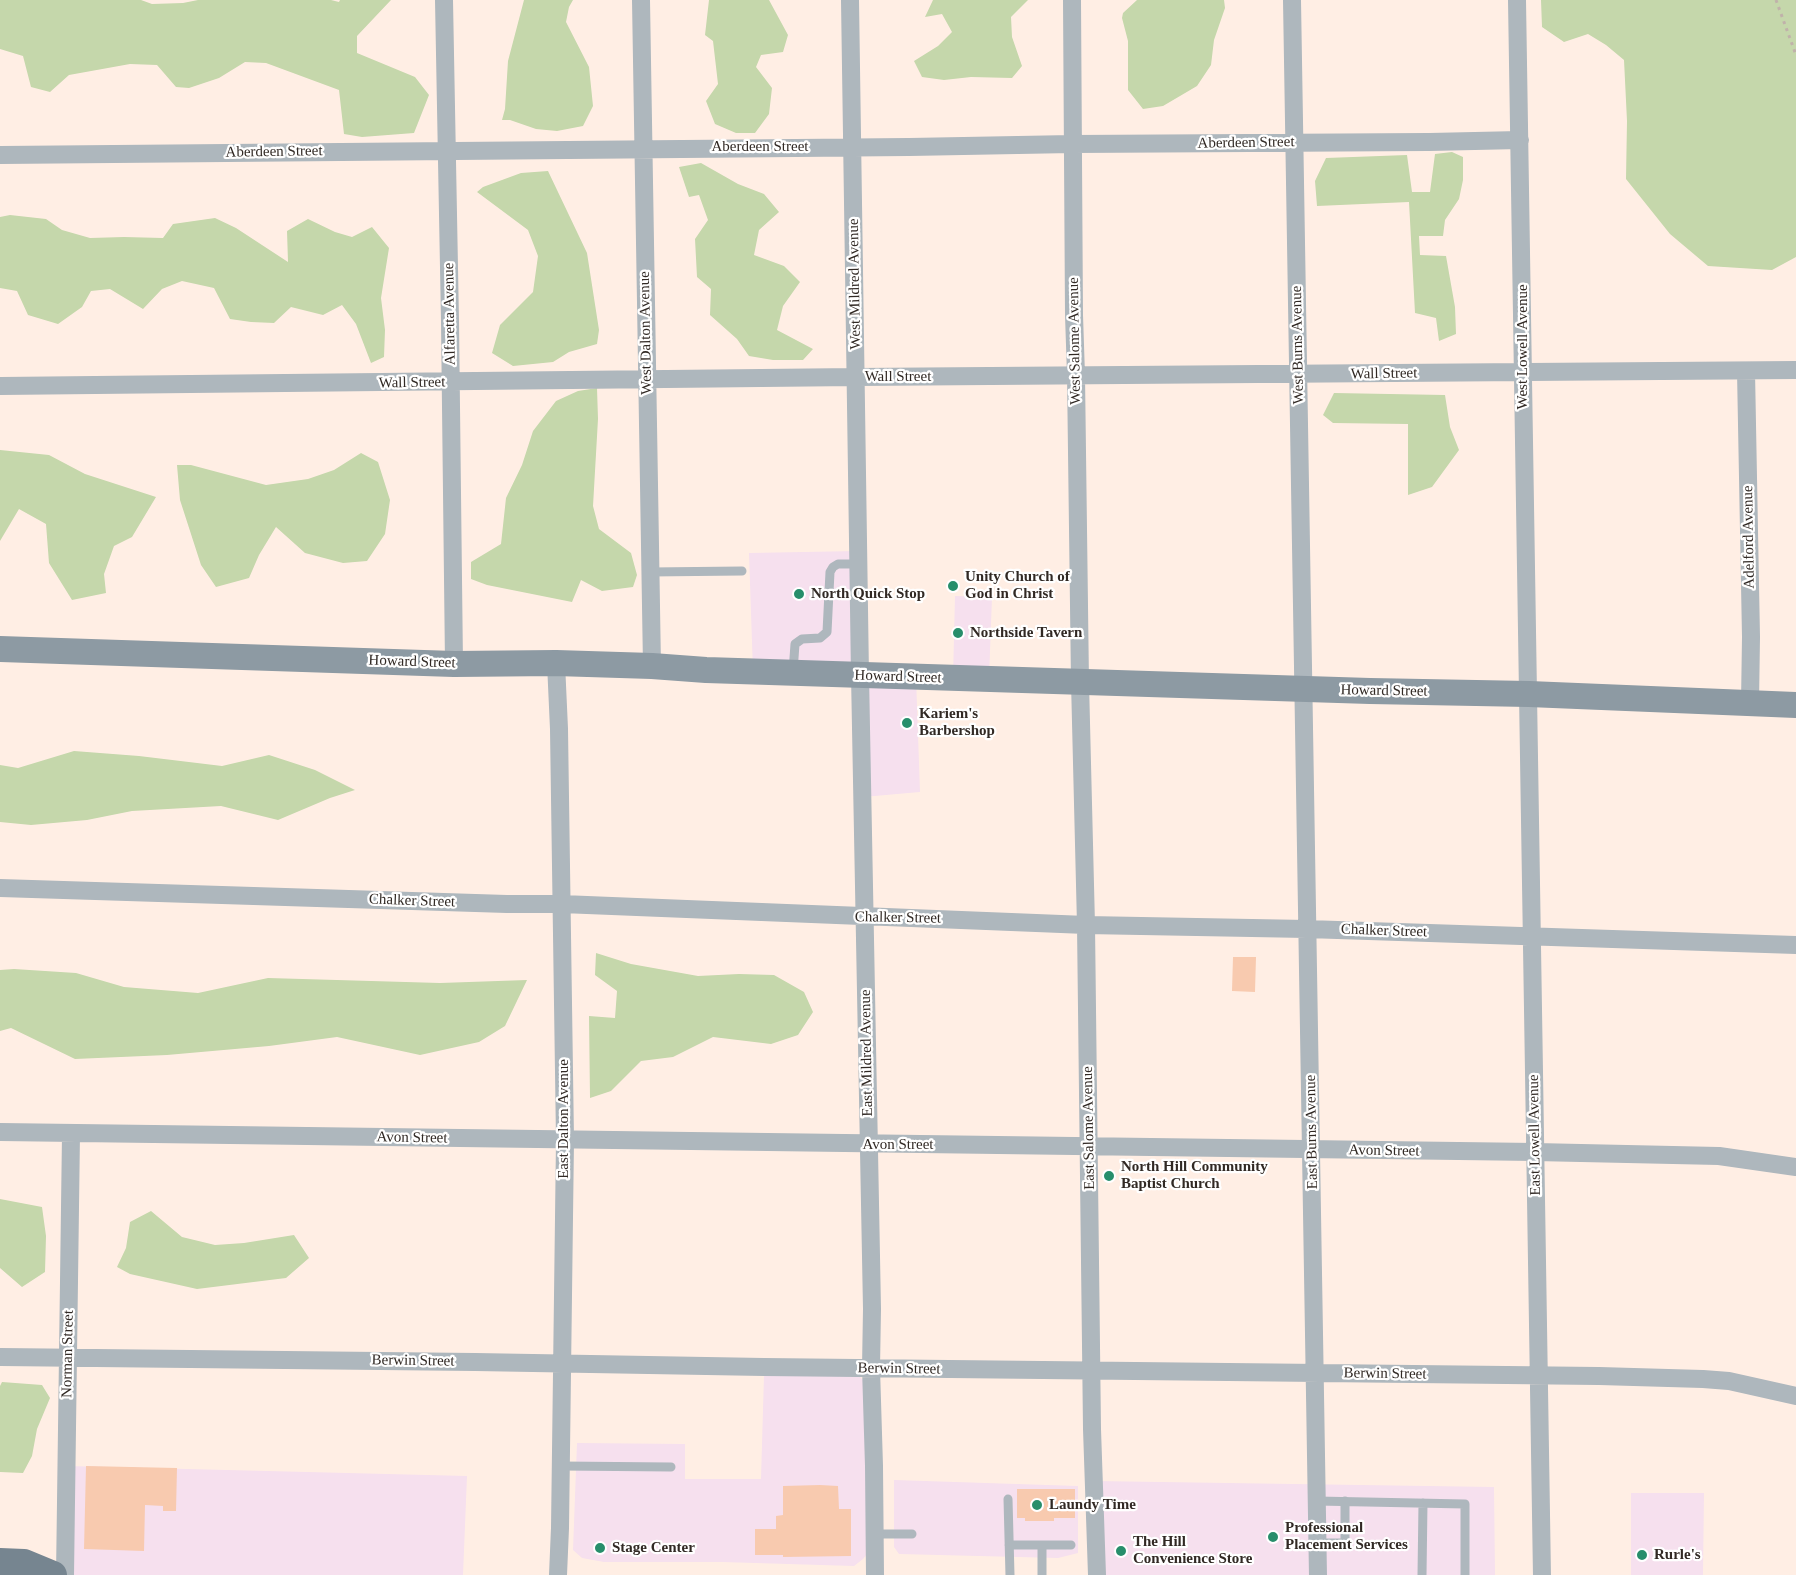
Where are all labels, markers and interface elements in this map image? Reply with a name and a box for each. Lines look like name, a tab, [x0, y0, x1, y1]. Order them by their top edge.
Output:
street label: Aberdeen Street	[1197, 133, 1295, 153]
street label: Aberdeen Street	[711, 138, 809, 156]
street label: Aberdeen Street	[225, 142, 323, 162]
street label: West Mildred Avenue	[845, 218, 865, 350]
street label: Alfaretta Avenue	[440, 263, 460, 365]
street label: West Dalton Avenue	[636, 271, 656, 395]
street label: West Salome Avenue	[1065, 277, 1085, 405]
street label: West Lowell Avenue	[1514, 284, 1532, 410]
street label: West Burns Avenue	[1288, 286, 1308, 404]
street label: Wall Street	[1351, 364, 1417, 384]
street label: Wall Street	[865, 368, 931, 386]
street label: Wall Street	[379, 373, 445, 393]
street label: Adelford Avenue	[1739, 485, 1759, 589]
place label: Unity Church of God in Christ	[965, 568, 1070, 603]
marker: Unity Church of God in Christ	[946, 579, 960, 593]
place label: North Quick Stop	[811, 585, 925, 603]
marker: North Quick Stop	[792, 587, 806, 601]
place label: Northside Tavern	[970, 624, 1082, 642]
marker: Northside Tavern	[951, 626, 965, 640]
street label: Howard Street	[368, 651, 456, 673]
street label: Howard Street	[854, 666, 942, 688]
street label: Howard Street	[1340, 681, 1428, 701]
place label: Kariem's Barbershop	[919, 705, 995, 740]
marker: Kariem's Barbershop	[900, 716, 914, 730]
street label: Chalker Street	[369, 891, 455, 911]
street label: Chalker Street	[855, 908, 941, 928]
street label: Chalker Street	[1341, 921, 1427, 941]
street label: East Mildred Avenue	[857, 989, 877, 1117]
street label: East Dalton Avenue	[555, 1059, 573, 1179]
street label: East Salome Avenue	[1079, 1066, 1099, 1190]
street label: East Lowell Avenue	[1525, 1074, 1545, 1196]
street label: East Burns Avenue	[1302, 1075, 1322, 1189]
street label: Avon Street	[376, 1128, 448, 1148]
street label: Avon Street	[863, 1136, 933, 1154]
street label: Avon Street	[1348, 1141, 1420, 1161]
place label: North Hill Community Baptist Church	[1121, 1158, 1268, 1193]
marker: North Hill Community Baptist Church	[1102, 1169, 1116, 1183]
street label: Norman Street	[58, 1310, 78, 1398]
street label: Berwin Street	[371, 1351, 455, 1371]
street label: Berwin Street	[857, 1359, 941, 1379]
street label: Berwin Street	[1343, 1364, 1427, 1384]
place label: Laundy Time	[1049, 1496, 1136, 1514]
marker: Laundy Time	[1030, 1498, 1044, 1512]
place label: Professional Placement Services	[1285, 1519, 1408, 1554]
marker: Professional Placement Services	[1266, 1530, 1280, 1544]
place label: The Hill Convenience Store	[1133, 1533, 1252, 1568]
place label: Stage Center	[612, 1539, 695, 1557]
marker: Stage Center	[593, 1541, 607, 1555]
marker: The Hill Convenience Store	[1114, 1544, 1128, 1558]
place label: Rurle's	[1654, 1546, 1701, 1564]
marker: Rurle's	[1635, 1548, 1649, 1562]

